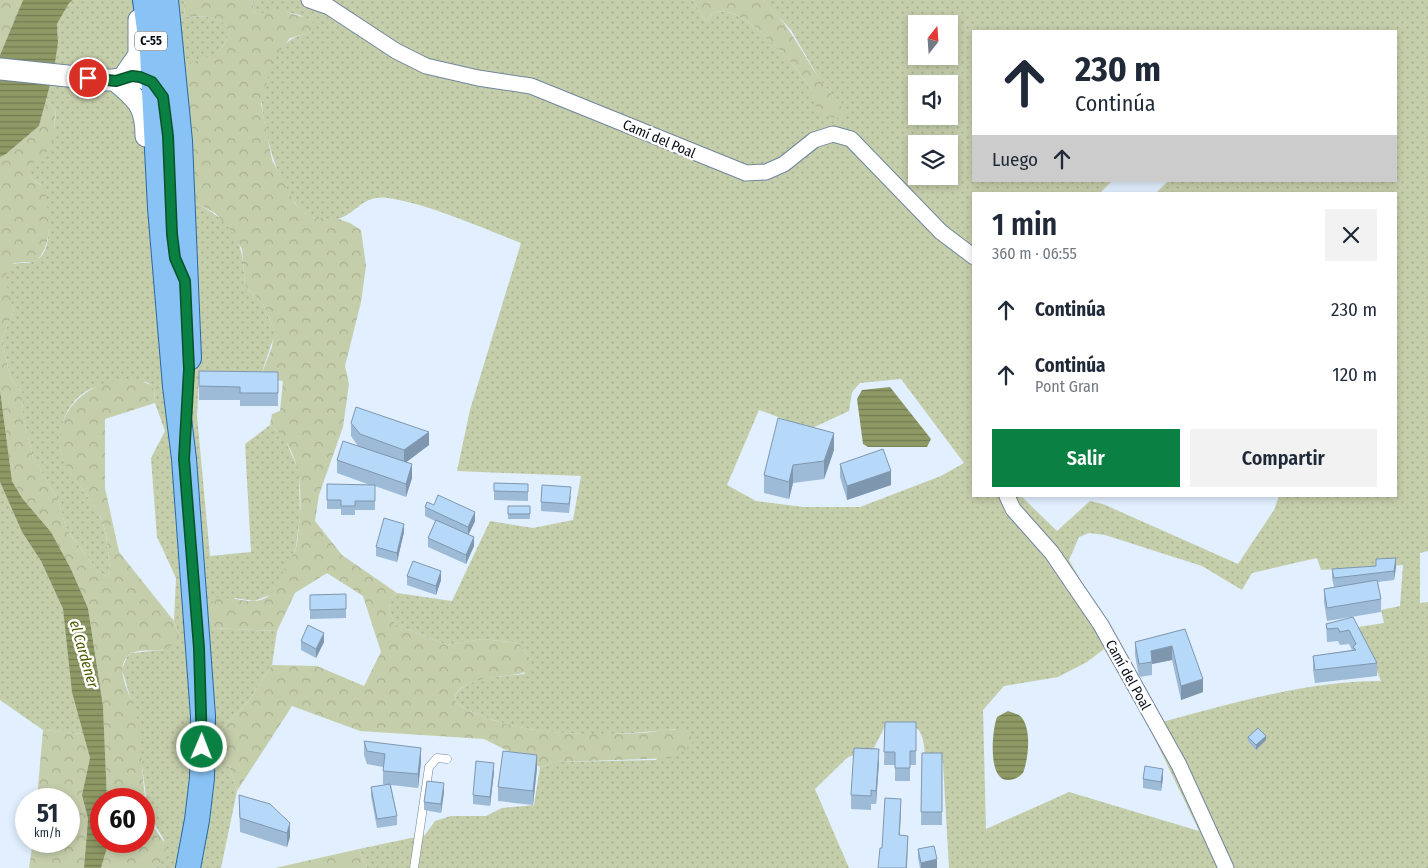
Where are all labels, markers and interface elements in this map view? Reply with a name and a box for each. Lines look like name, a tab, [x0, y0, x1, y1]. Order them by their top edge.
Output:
north arrow	[908, 15, 958, 65]
map controls	[908, 15, 958, 185]
road number: C-55	[135, 31, 167, 50]
text: 230 m	[1075, 48, 1161, 90]
icon: ahead	[992, 50, 1057, 115]
pin	[67, 57, 109, 99]
icon: arrive	[74, 64, 102, 92]
button: sound	[908, 75, 958, 125]
text: Continúa	[1075, 90, 1156, 117]
street label: Camí del Poal	[620, 116, 698, 162]
button: layers	[908, 135, 958, 185]
icon: ahead	[1048, 145, 1076, 173]
text: Luego	[992, 148, 1038, 171]
text: 1 min	[992, 207, 1057, 243]
button: close	[1325, 209, 1377, 261]
text: 360 m · 06:55	[992, 244, 1077, 263]
icon: ahead	[992, 296, 1020, 324]
text: Continúa	[1035, 298, 1106, 321]
text: 230 m	[1331, 298, 1377, 321]
text: Continúa	[1035, 354, 1106, 377]
icon: ahead	[992, 361, 1020, 389]
text: 120 m	[1332, 363, 1377, 386]
text: Pont Gran	[1035, 377, 1099, 396]
button: Salir	[992, 429, 1180, 487]
button: Compartir	[1190, 429, 1377, 487]
water label: el Cardener	[66, 618, 102, 691]
street label: Camí del Poal	[1102, 637, 1154, 713]
position arrow	[175, 720, 227, 772]
speed limit sign: 60	[90, 788, 155, 853]
text: 51	[37, 799, 58, 829]
text: km/h	[34, 826, 61, 840]

